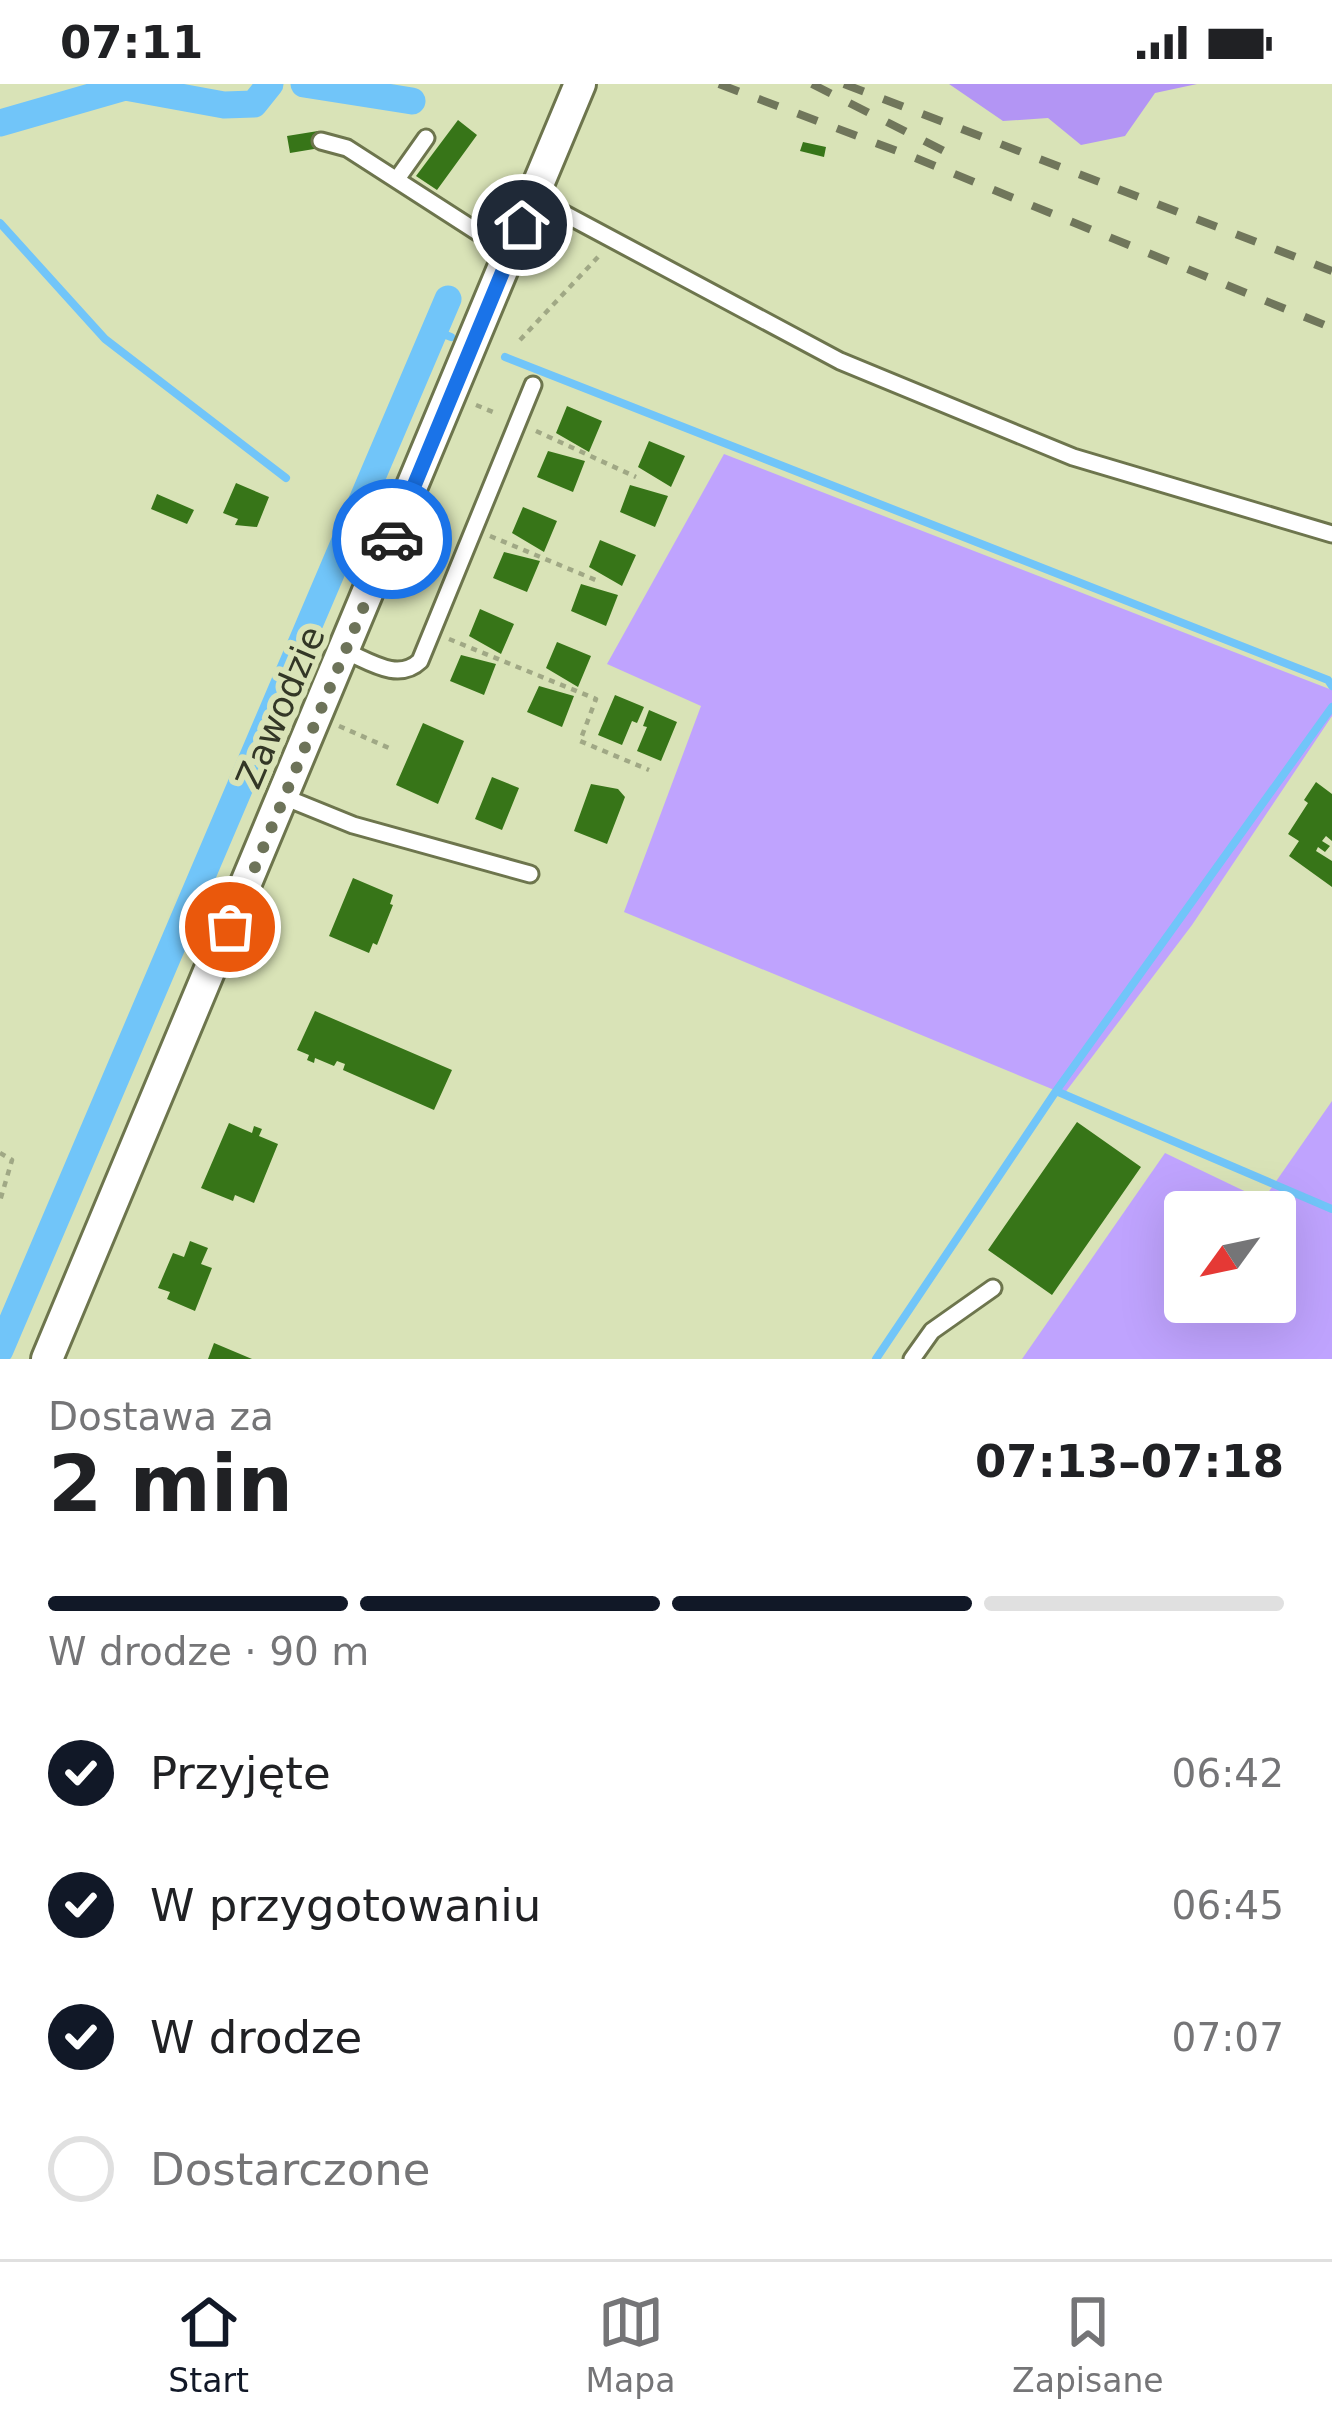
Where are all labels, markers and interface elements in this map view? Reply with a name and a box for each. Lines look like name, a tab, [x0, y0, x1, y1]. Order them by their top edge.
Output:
text: 07:11	[60, 16, 203, 69]
pin	[471, 174, 573, 276]
icon: home	[489, 192, 555, 258]
courier	[332, 479, 452, 599]
icon: car	[359, 506, 425, 572]
street label: Zawodzie	[228, 620, 333, 794]
pin	[179, 876, 281, 978]
icon: bag	[197, 894, 263, 960]
north arrow	[1164, 1191, 1296, 1323]
map controls	[1164, 1191, 1296, 1323]
text: Dostawa za	[48, 1394, 274, 1439]
text: 07:13–07:18	[975, 1435, 1284, 1488]
text: 2 min	[48, 1439, 293, 1529]
text: W drodze · 90 m	[48, 1629, 369, 1674]
icon: check	[48, 1740, 114, 1806]
text: Przyjęte	[150, 1747, 331, 1800]
text: 06:42	[1172, 1751, 1284, 1796]
icon: check	[48, 1872, 114, 1938]
text: W przygotowaniu	[150, 1879, 541, 1932]
text: 06:45	[1172, 1883, 1284, 1928]
icon: check	[48, 2004, 114, 2070]
text: W drodze	[150, 2011, 362, 2064]
text: 07:07	[1172, 2015, 1284, 2060]
text: Dostarczone	[150, 2143, 430, 2196]
tab: Start	[168, 2289, 249, 2400]
tab: Mapa	[586, 2289, 675, 2400]
tab: Zapisane	[1012, 2289, 1164, 2400]

